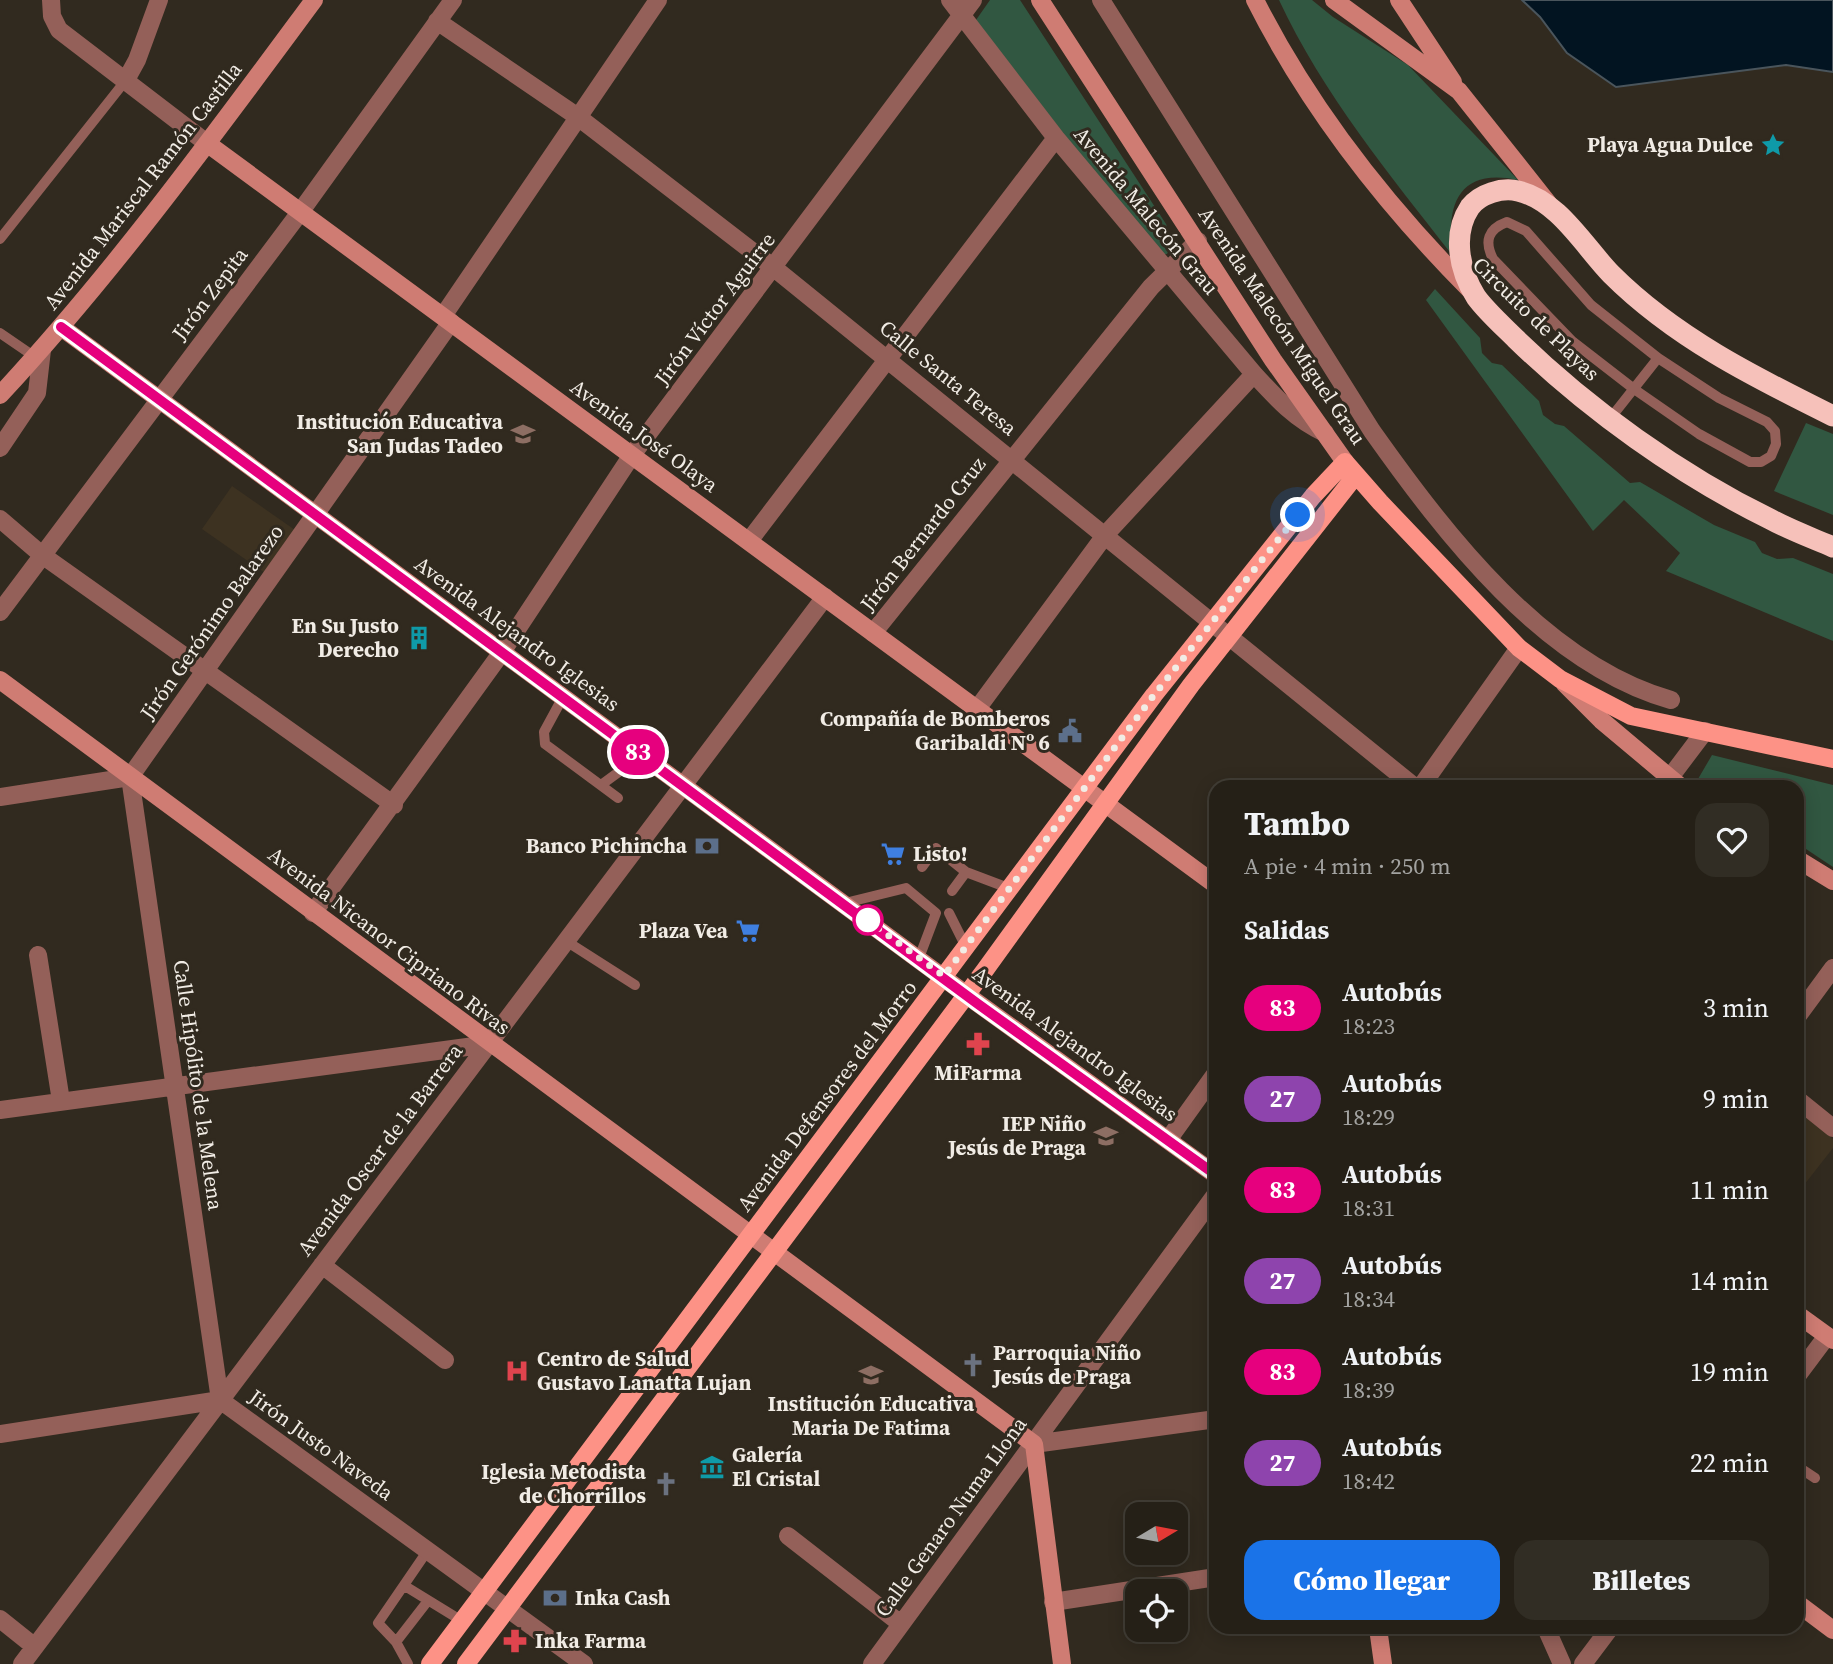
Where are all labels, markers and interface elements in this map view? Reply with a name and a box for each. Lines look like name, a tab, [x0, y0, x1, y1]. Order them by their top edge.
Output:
street label: Avenida Mariscal Ramón Castilla	[37, 56, 249, 315]
street label: Avenida Malecón Grau	[1067, 120, 1225, 301]
place label: Playa Agua Dulce	[1587, 130, 1753, 159]
place icon: Playa Agua Dulce	[1759, 131, 1787, 159]
street label: Avenida Malecón Miguel Grau	[1192, 201, 1373, 450]
street label: Jirón Víctor Aguirre	[647, 226, 782, 392]
street label: Jirón Zepita	[164, 241, 254, 347]
street label: Circuito de Playas	[1466, 250, 1606, 387]
street label: Calle Santa Teresa	[873, 313, 1023, 442]
street label: Avenida José Olaya	[565, 372, 724, 499]
place label: Institución Educativa San Judas Tadeo	[297, 407, 504, 460]
school or university icon: Institución Educativa San Judas Tadeo	[509, 420, 537, 448]
street label: Jirón Bernardo Cruz	[852, 450, 992, 618]
your location	[1280, 497, 1315, 532]
street label: Jirón Gerónimo Balarezo	[133, 518, 290, 726]
street label: Avenida Alejandro Iglesias	[409, 549, 626, 718]
place label: En Su Justo Derecho	[291, 611, 399, 664]
building icon: En Su Justo Derecho	[405, 624, 433, 652]
place label: Compañía de Bomberos Garibaldi Nº 6	[820, 704, 1050, 757]
public building icon: Compañía de Bomberos Garibaldi Nº 6	[1056, 717, 1084, 745]
line badge: 83	[606, 729, 670, 775]
text: 83	[625, 735, 651, 768]
text: Tambo	[1244, 801, 1350, 846]
button: heart	[1695, 803, 1769, 877]
place label: Banco Pichincha	[526, 831, 688, 860]
bank icon: Banco Pichincha	[693, 832, 721, 860]
place label: Listo!	[913, 839, 968, 868]
street label: Avenida Nicanor Cipriano Rivas	[262, 840, 516, 1041]
supermarket icon: Listo!	[879, 840, 907, 868]
text: A pie · 4 min · 250 m	[1244, 850, 1451, 882]
unlabelled marker	[853, 905, 883, 935]
text: Salidas	[1244, 912, 1329, 948]
place label: Plaza Vea	[639, 916, 729, 945]
supermarket icon: Plaza Vea	[734, 917, 762, 945]
street label: Calle Hipólito de la Melena	[167, 958, 230, 1212]
street label: Avenida Alejandro Iglesias	[967, 959, 1184, 1128]
street label: Avenida Defensores del Morro	[730, 974, 923, 1217]
text: Autobús	[1342, 974, 1442, 1010]
text: 3 min	[1703, 990, 1769, 1026]
text: 83	[1269, 991, 1296, 1024]
text: 18:23	[1342, 1010, 1395, 1042]
pharmacy icon: MiFarma	[964, 1030, 992, 1058]
street label: Avenida Oscar de la Barrera	[290, 1037, 469, 1262]
place label: MiFarma	[934, 1058, 1023, 1087]
text: Autobús	[1342, 1065, 1442, 1101]
text: 9 min	[1703, 1081, 1769, 1117]
text: 27	[1269, 1082, 1296, 1115]
text: 18:29	[1342, 1101, 1395, 1133]
place label: IEP Niño Jesús de Praga	[946, 1109, 1087, 1162]
school or university icon: IEP Niño Jesús de Praga	[1092, 1122, 1120, 1150]
text: Autobús	[1342, 1156, 1442, 1192]
text: 11 min	[1690, 1172, 1769, 1208]
text: 83	[1269, 1173, 1296, 1206]
text: 18:31	[1342, 1192, 1395, 1224]
text: Autobús	[1342, 1247, 1442, 1283]
text: 14 min	[1690, 1263, 1769, 1299]
text: 27	[1269, 1264, 1296, 1297]
text: 18:34	[1342, 1283, 1395, 1315]
place label: Parroquia Niño Jesús de Praga	[991, 1338, 1141, 1391]
text: Autobús	[1342, 1338, 1442, 1374]
place label: Centro de Salud Gustavo Lanatta Lujan	[537, 1344, 751, 1397]
church icon: Parroquia Niño Jesús de Praga	[959, 1351, 987, 1379]
text: 19 min	[1690, 1354, 1769, 1390]
text: 83	[1269, 1355, 1296, 1388]
hospital icon: Centro de Salud Gustavo Lanatta Lujan	[503, 1357, 531, 1385]
school or university icon: Institución Educativa Maria De Fatima	[857, 1361, 885, 1389]
text: 18:39	[1342, 1374, 1395, 1406]
street label: Jirón Justo Naveda	[242, 1382, 400, 1507]
place label: Institución Educativa Maria De Fatima	[768, 1389, 975, 1442]
street label: Calle Genaro Numa Llona	[868, 1410, 1033, 1623]
text: Autobús	[1342, 1429, 1442, 1465]
place label: Galería El Cristal	[732, 1440, 820, 1493]
text: 22 min	[1690, 1445, 1769, 1481]
text: 27	[1269, 1446, 1296, 1479]
museum icon: Galería El Cristal	[698, 1453, 726, 1481]
place label: Iglesia Metodista de Chorrillos	[481, 1457, 647, 1510]
text: 18:42	[1342, 1465, 1395, 1497]
church icon: Iglesia Metodista de Chorrillos	[652, 1470, 680, 1498]
north arrow	[1125, 1502, 1188, 1564]
map controls	[1125, 1502, 1188, 1642]
button: Cómo llegar	[1244, 1540, 1500, 1620]
button: Billetes	[1514, 1540, 1769, 1620]
button: locate	[1125, 1579, 1188, 1642]
place label: Inka Cash	[575, 1583, 671, 1612]
bank icon: Inka Cash	[541, 1584, 569, 1612]
place label: Inka Farma	[535, 1626, 647, 1655]
pharmacy icon: Inka Farma	[501, 1627, 529, 1655]

